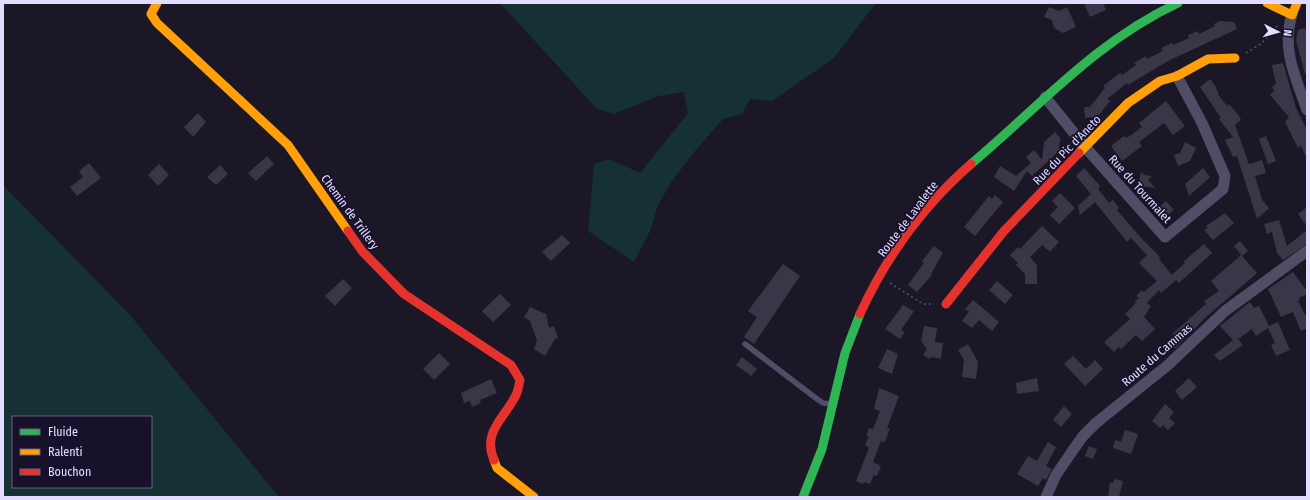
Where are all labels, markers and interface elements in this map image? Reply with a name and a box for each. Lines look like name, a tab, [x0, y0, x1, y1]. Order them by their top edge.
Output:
north arrow	[1258, 12, 1298, 52]
text: N	[1281, 29, 1294, 37]
street label: Rue du Pic d'Aneto	[1030, 112, 1104, 188]
street label: Rue du Tourmalet	[1106, 152, 1174, 226]
street label: Chemin de Trillery	[318, 172, 382, 253]
street label: Route de Lavalette	[875, 178, 941, 260]
street label: Route du Cammas	[1119, 321, 1195, 389]
legend	[12, 416, 152, 488]
text: Fluide	[48, 425, 78, 439]
text: Ralenti	[48, 445, 83, 459]
text: Bouchon	[48, 465, 91, 479]

